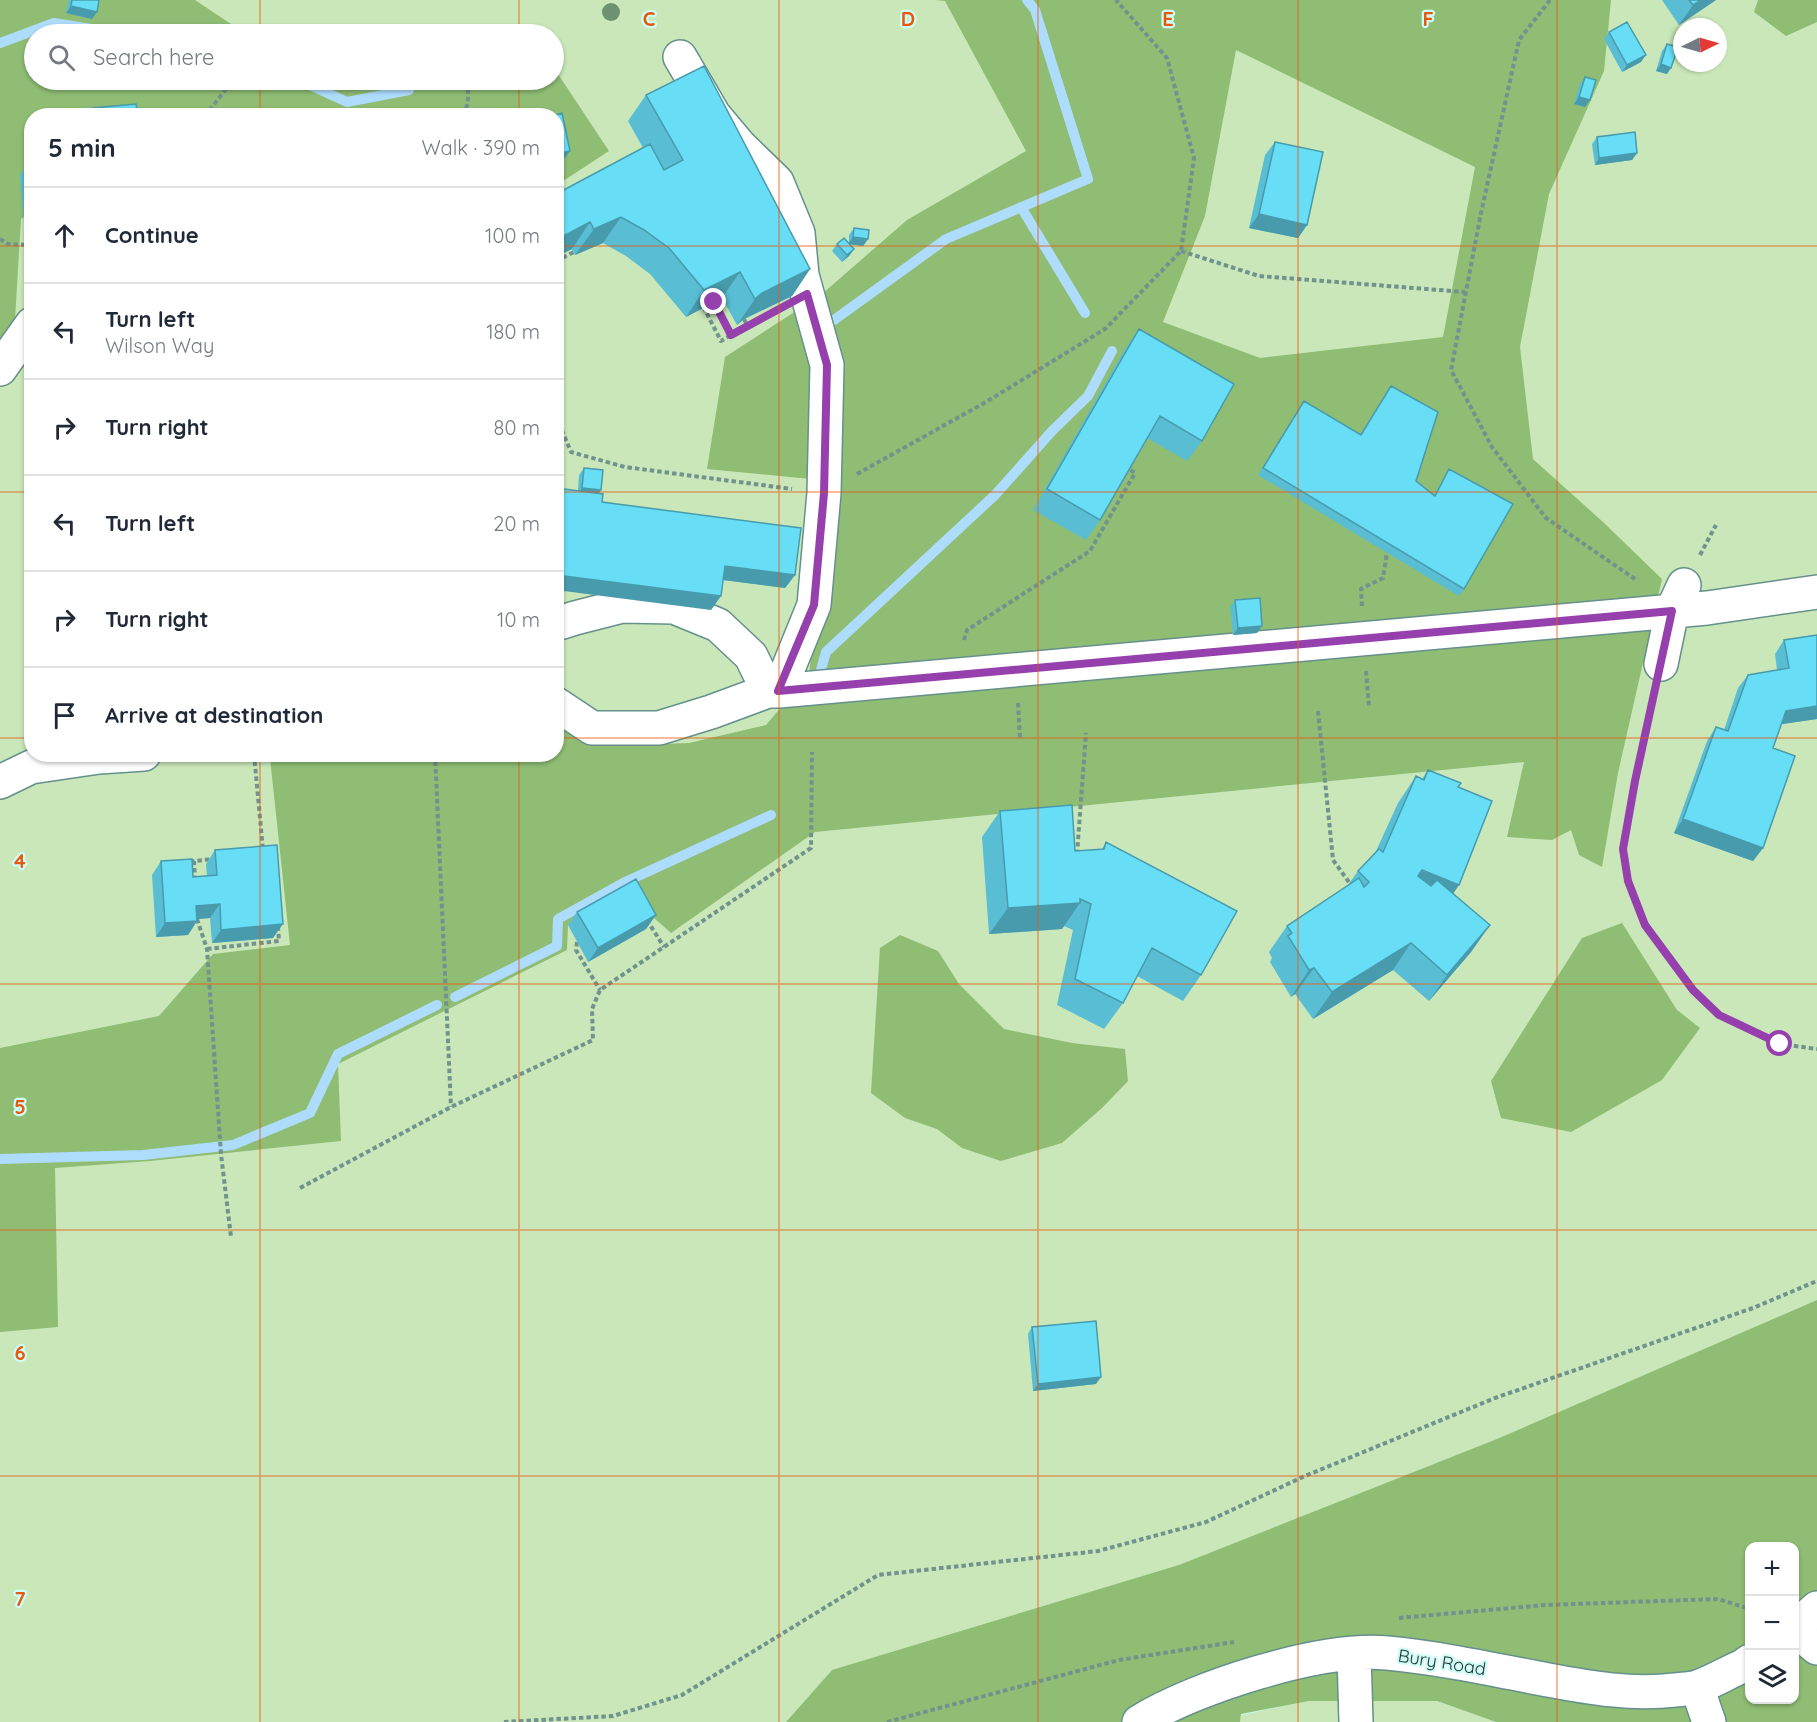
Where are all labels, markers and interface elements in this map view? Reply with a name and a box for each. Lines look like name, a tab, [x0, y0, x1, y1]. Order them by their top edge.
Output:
text: C	[643, 6, 656, 31]
text: D	[901, 6, 915, 31]
text: E	[1162, 6, 1174, 31]
text: F	[1422, 6, 1434, 31]
north arrow	[1673, 18, 1727, 72]
search box	[24, 24, 564, 90]
icon: search	[45, 41, 78, 74]
text: Search here	[93, 43, 214, 71]
text: 5 min	[48, 131, 116, 164]
text: Walk · 390 m	[421, 135, 540, 160]
icon: ahead	[48, 219, 81, 252]
text: Continue	[105, 221, 199, 249]
text: 100 m	[485, 223, 540, 248]
route end	[700, 288, 726, 314]
text: Turn left	[105, 305, 195, 333]
icon: left	[48, 315, 81, 348]
text: 180 m	[486, 319, 540, 344]
text: Wilson Way	[105, 333, 214, 358]
icon: right	[48, 411, 81, 444]
text: Turn right	[105, 413, 209, 441]
text: 80 m	[494, 415, 540, 440]
icon: left	[48, 507, 81, 540]
text: Turn left	[105, 509, 195, 537]
text: 20 m	[493, 511, 540, 536]
icon: right	[48, 603, 81, 636]
text: Turn right	[105, 605, 209, 633]
text: 10 m	[497, 607, 540, 632]
icon: arrive	[48, 699, 81, 732]
text: Arrive at destination	[105, 701, 323, 729]
text: 4	[14, 848, 26, 873]
route start	[1766, 1030, 1792, 1056]
text: 5	[14, 1094, 26, 1119]
text: 6	[14, 1340, 26, 1365]
map controls	[1745, 1542, 1799, 1704]
button: +	[1745, 1542, 1799, 1596]
text: 7	[15, 1586, 26, 1611]
button: −	[1745, 1596, 1799, 1650]
street label: Bury Road	[1396, 1644, 1488, 1680]
button: layers	[1745, 1650, 1799, 1704]

